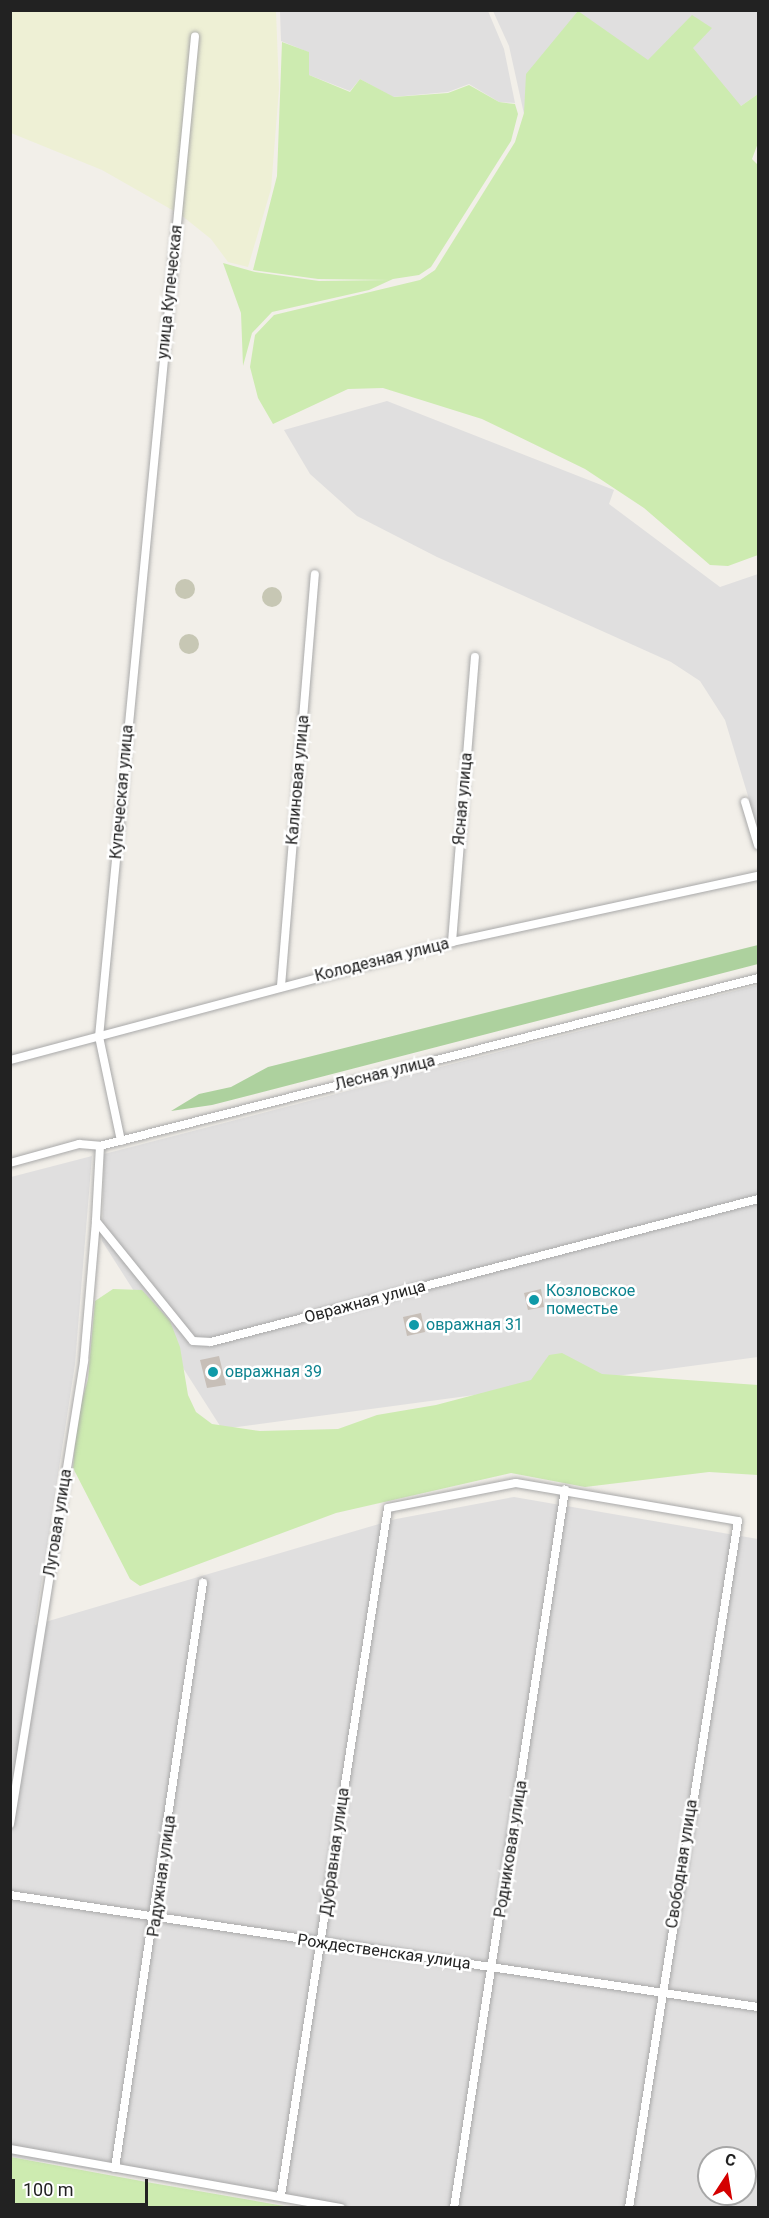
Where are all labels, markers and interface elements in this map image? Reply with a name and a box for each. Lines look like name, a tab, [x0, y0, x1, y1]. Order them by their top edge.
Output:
street label: улица Купеческая	[153, 224, 187, 360]
street label: Калиновая улица	[283, 714, 313, 846]
street label: Купеческая улица	[107, 724, 137, 860]
street label: Ясная улица	[449, 752, 477, 846]
street label: Колодезная улица	[313, 934, 451, 986]
street label: Лесная улица	[333, 1051, 437, 1095]
street label: Овражная улица	[302, 1277, 428, 1327]
place label: Козловское поместье	[546, 1281, 635, 1319]
marker: Козловское поместье	[527, 1293, 541, 1307]
place label: овражная 31	[426, 1315, 523, 1335]
marker: овражная 31	[407, 1318, 421, 1332]
place label: овражная 39	[225, 1362, 322, 1382]
marker: овражная 39	[206, 1365, 220, 1379]
street label: Луговая улица	[40, 1468, 76, 1578]
street label: Родниковая улица	[491, 1779, 531, 1919]
street label: Дубравная улица	[316, 1786, 354, 1918]
street label: Свободная улица	[662, 1798, 702, 1930]
street label: Радужная улица	[144, 1814, 180, 1938]
street label: Рождественская улица	[296, 1930, 472, 1974]
north arrow	[697, 2146, 757, 2206]
text: С	[723, 2149, 738, 2170]
scale bar	[15, 2167, 152, 2205]
text: 100 m	[23, 2179, 74, 2200]

